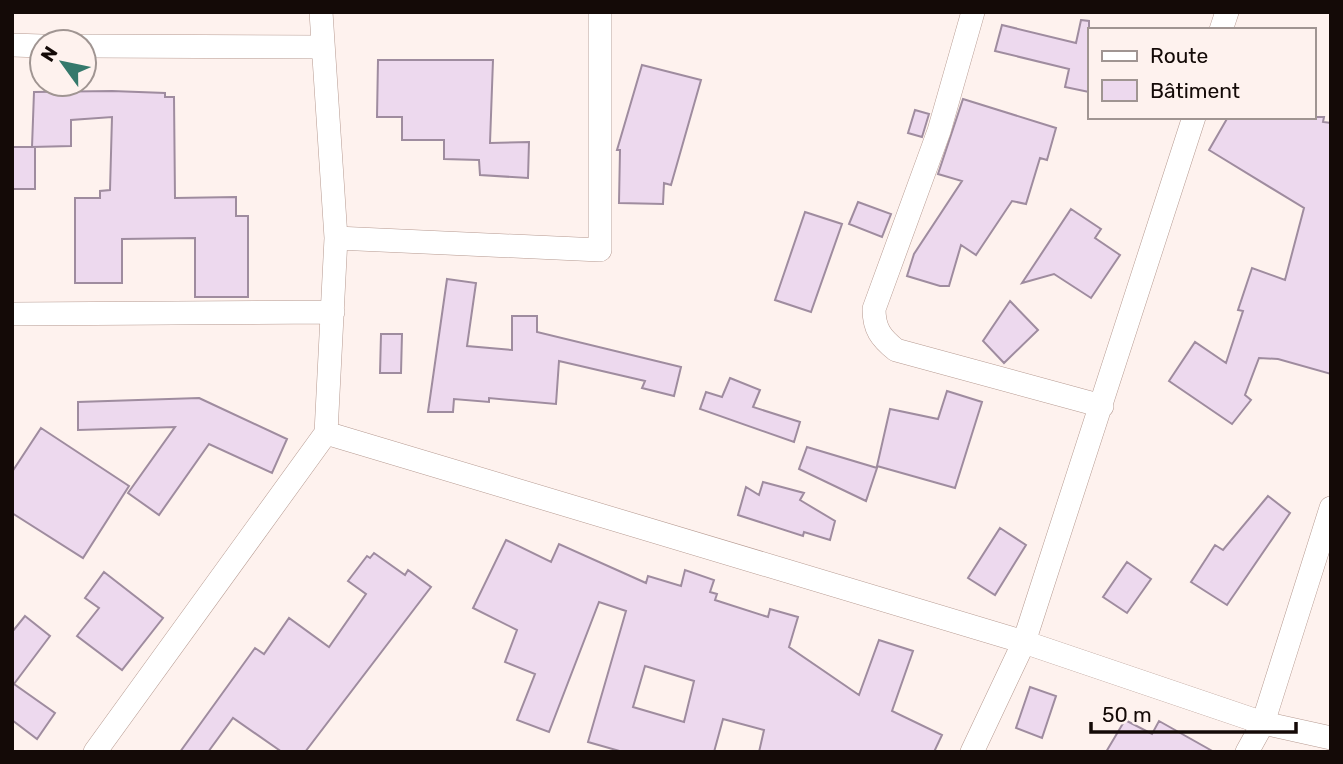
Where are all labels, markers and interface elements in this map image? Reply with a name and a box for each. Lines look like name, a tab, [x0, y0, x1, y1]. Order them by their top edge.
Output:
north arrow	[28, 28, 98, 98]
legend	[1088, 28, 1315, 119]
text: N	[36, 42, 63, 66]
text: Route	[1150, 43, 1208, 68]
text: Bâtiment	[1150, 78, 1240, 103]
scale bar	[1091, 690, 1296, 734]
text: 50 m	[1102, 702, 1152, 727]

